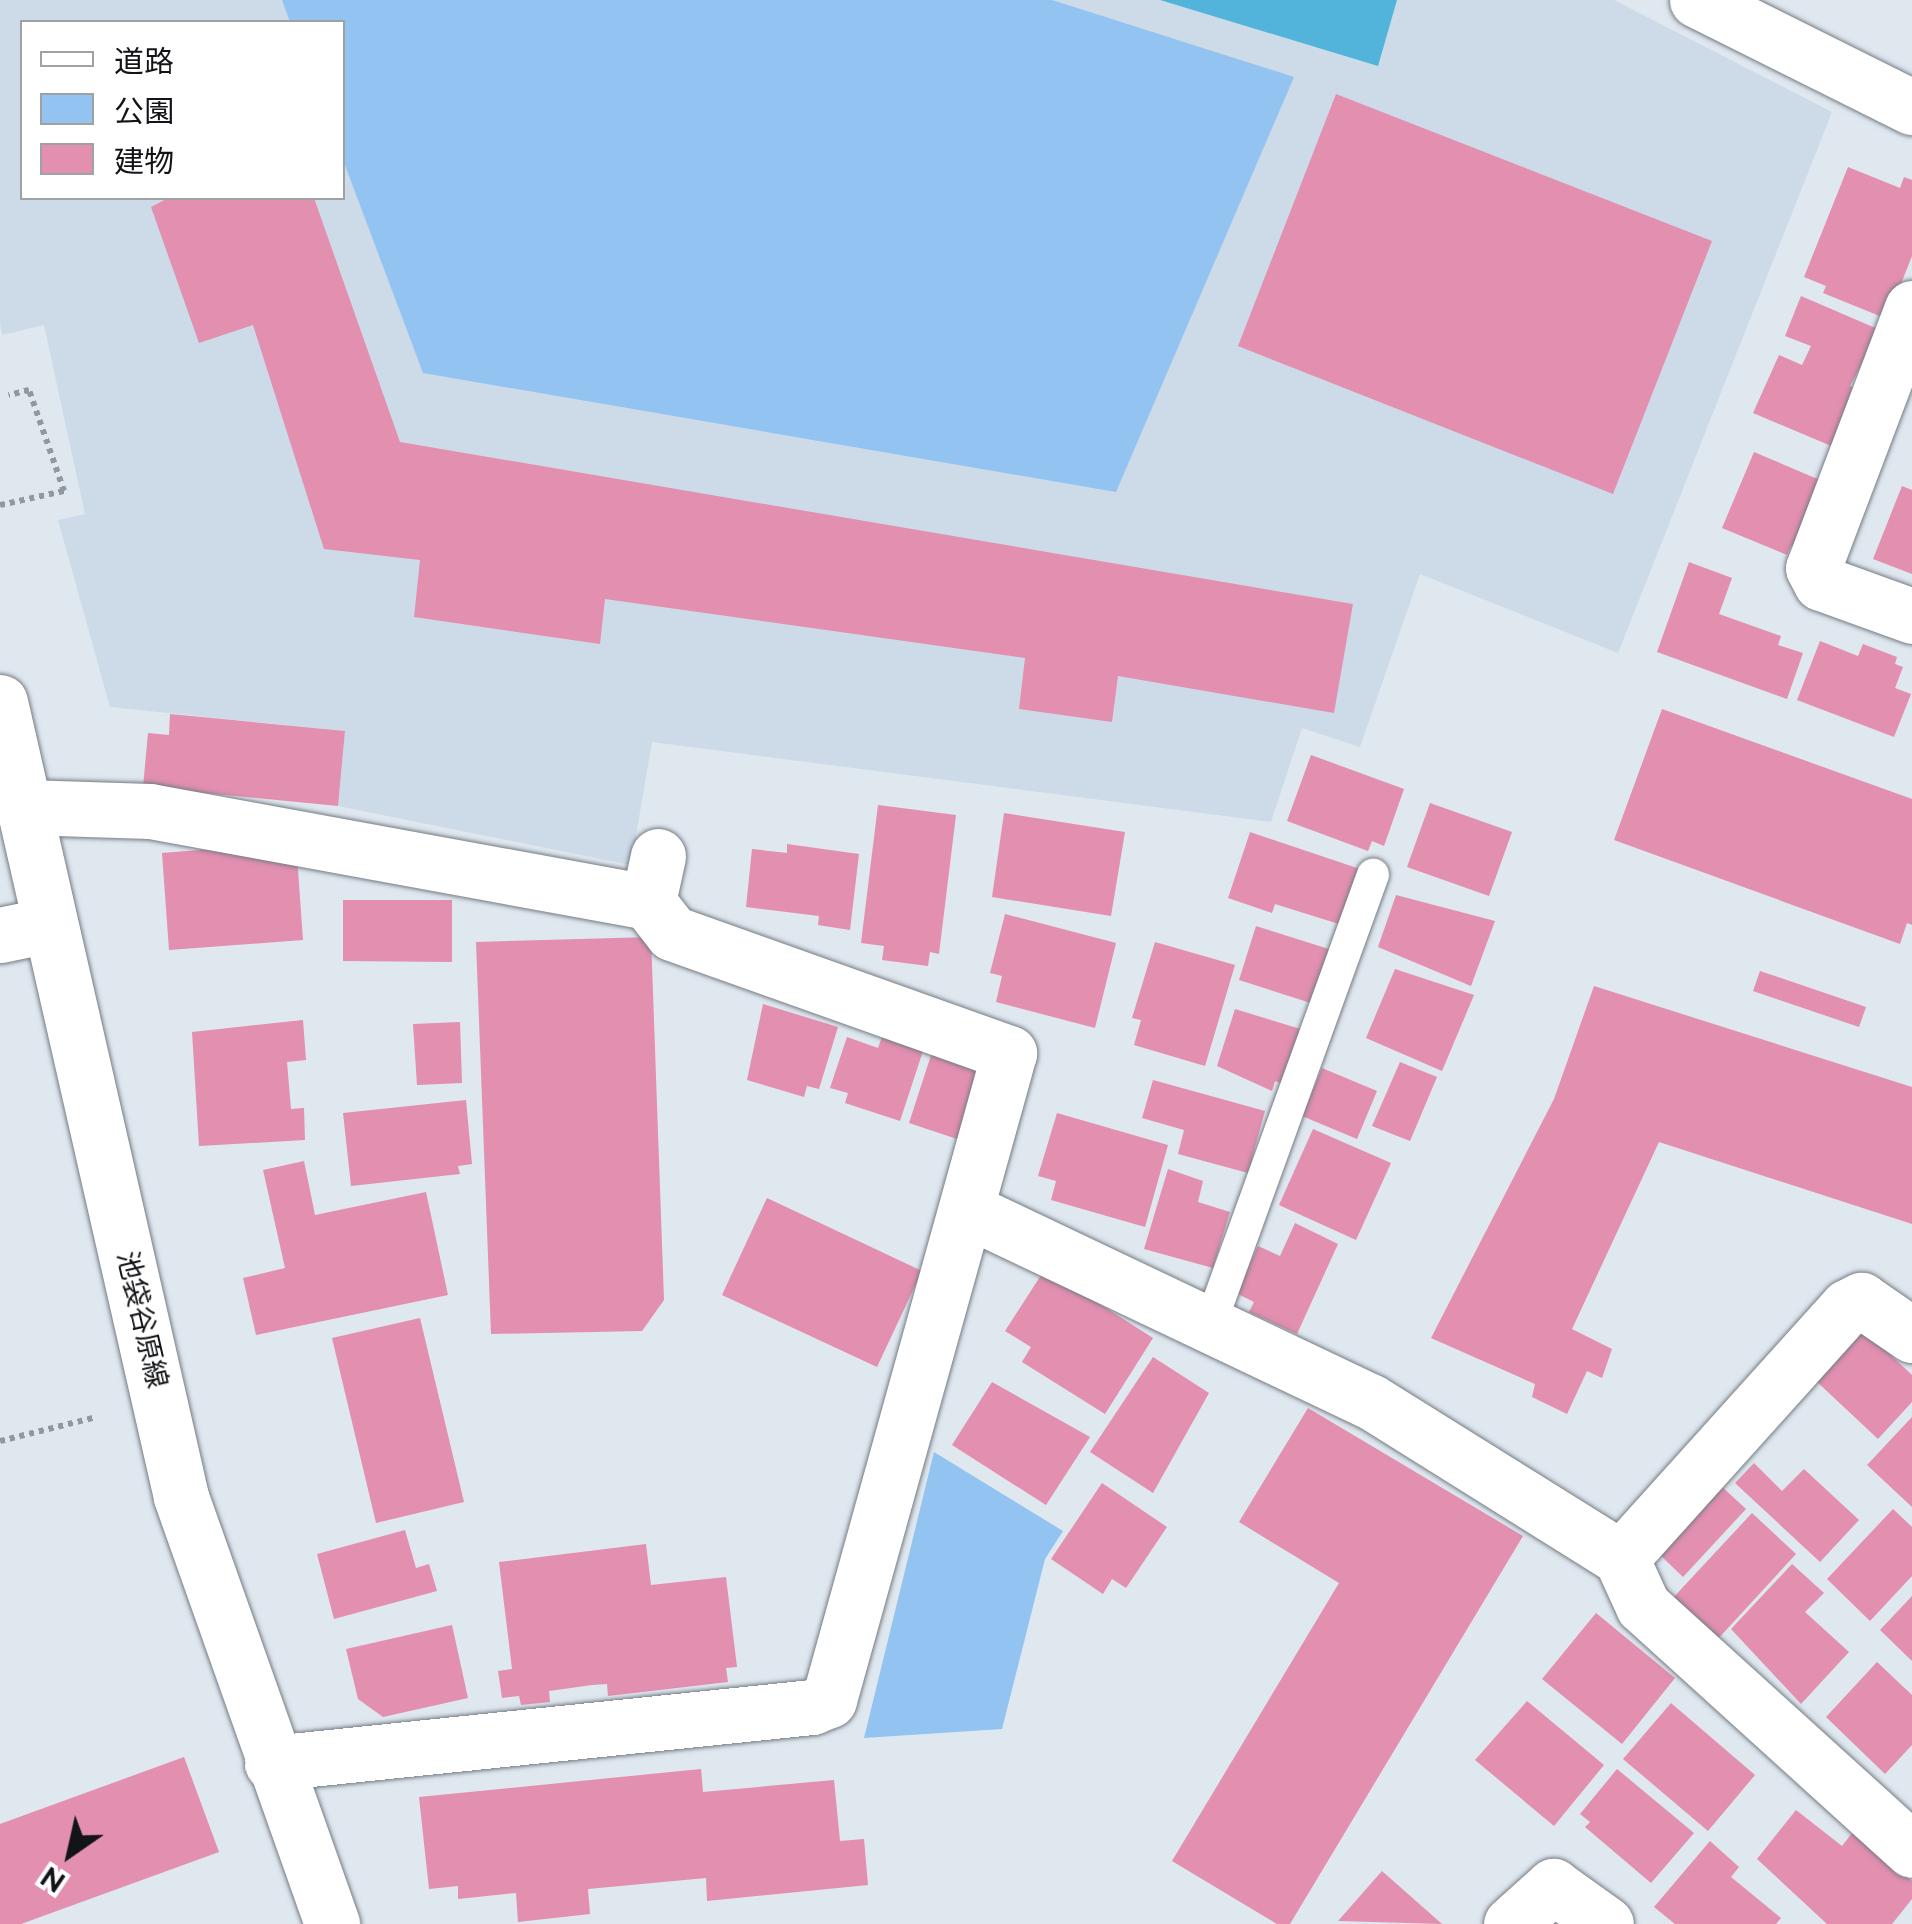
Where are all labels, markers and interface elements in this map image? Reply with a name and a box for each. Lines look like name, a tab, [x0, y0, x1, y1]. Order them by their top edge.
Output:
legend	[20, 20, 345, 200]
text: 道路	[114, 44, 174, 79]
text: 公園	[114, 94, 174, 129]
text: 建物	[114, 144, 174, 179]
street label: 池袋谷原線	[110, 1248, 174, 1392]
north arrow	[20, 1804, 120, 1904]
text: N	[35, 1860, 71, 1899]

